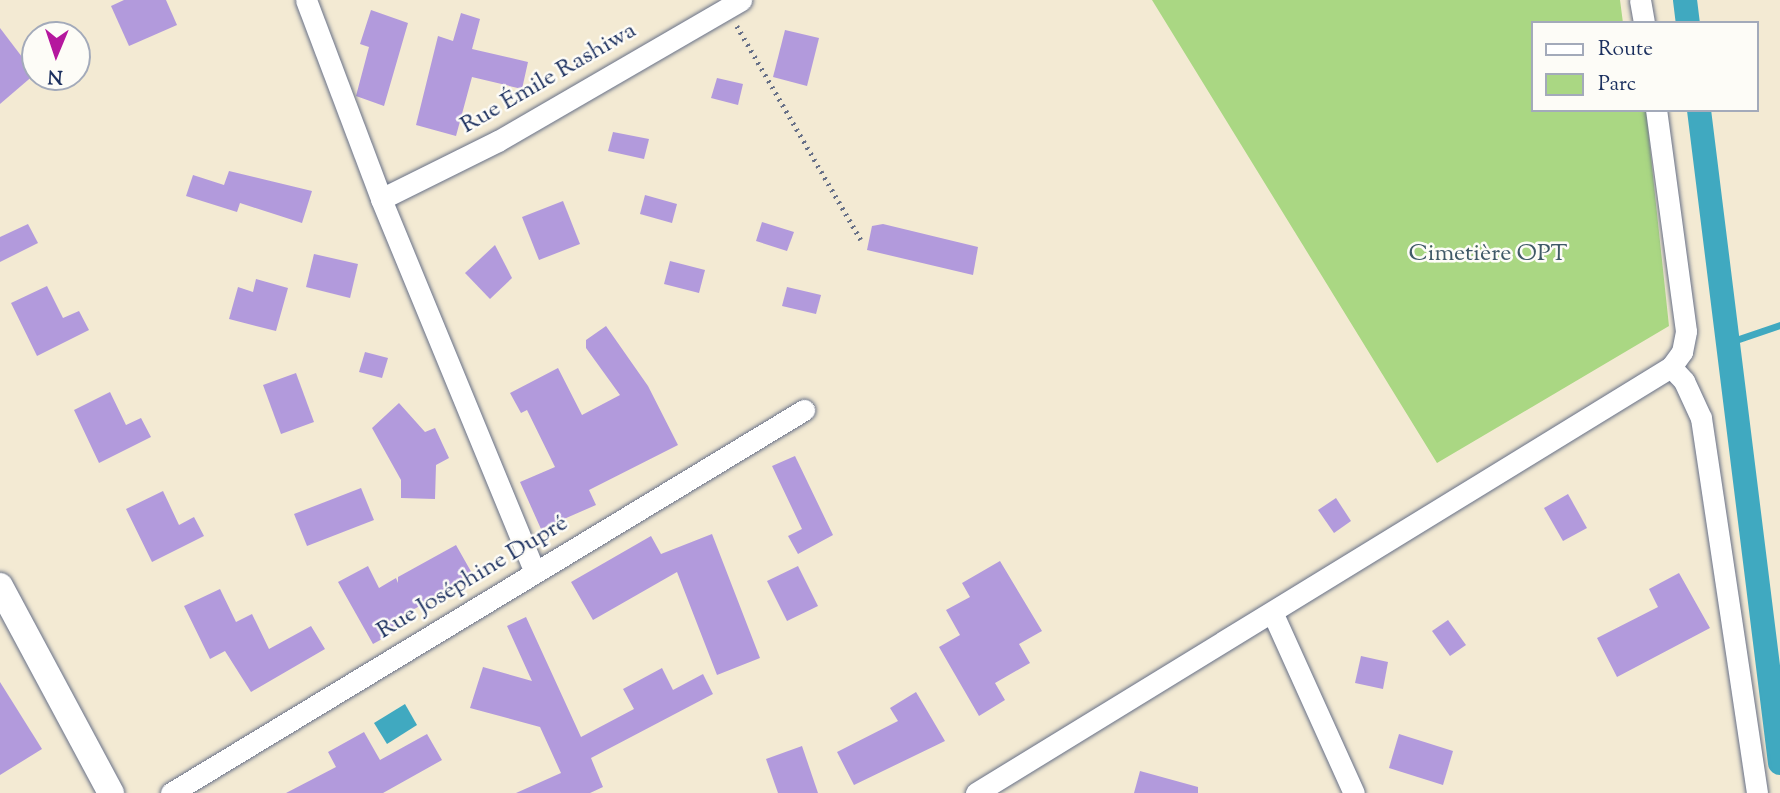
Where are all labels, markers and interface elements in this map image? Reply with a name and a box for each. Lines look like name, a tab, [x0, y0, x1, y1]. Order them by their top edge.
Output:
street label: Rue Émile Rashiwa	[456, 17, 642, 141]
north arrow	[21, 21, 91, 91]
legend	[1532, 21, 1759, 112]
text: Route	[1598, 35, 1653, 65]
text: N	[47, 62, 63, 89]
text: Parc	[1598, 70, 1636, 100]
park label: Cimetière OPT	[1409, 241, 1567, 269]
street label: Rue Joséphine Dupré	[372, 510, 574, 646]

